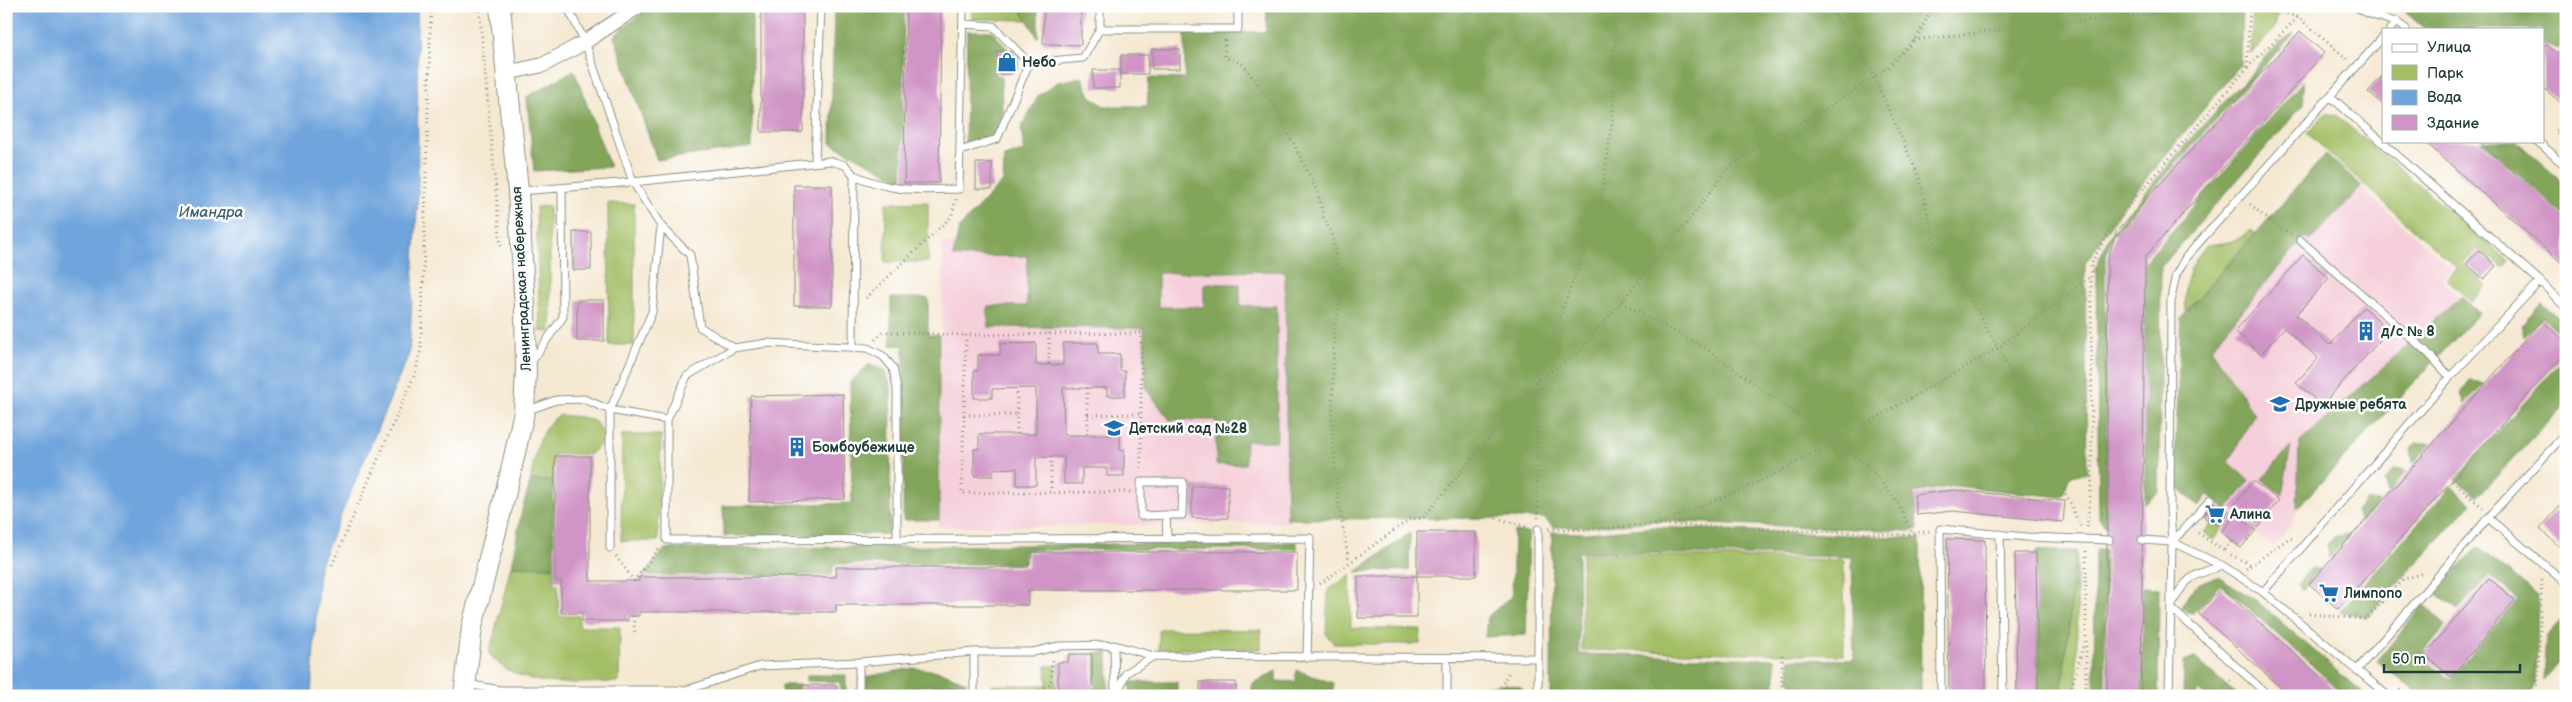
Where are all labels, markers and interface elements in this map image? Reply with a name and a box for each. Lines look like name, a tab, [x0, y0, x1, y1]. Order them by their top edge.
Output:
legend	[2382, 28, 2544, 142]
text: Улица	[2427, 38, 2472, 57]
shop icon: Небо	[996, 51, 1018, 73]
place label: Небо	[1022, 54, 1057, 71]
text: Парк	[2427, 64, 2464, 83]
text: Вода	[2427, 88, 2462, 107]
text: Здание	[2427, 114, 2479, 133]
street label: Ленинградская набережная	[508, 186, 535, 373]
water label: Имандра	[179, 203, 244, 222]
building icon: д/с № 8	[2355, 320, 2377, 342]
place label: д/с № 8	[2380, 323, 2435, 340]
school or university icon: Дружные ребята	[2269, 393, 2291, 415]
place label: Дружные ребята	[2295, 396, 2407, 413]
school or university icon: Детский сад №28	[1103, 417, 1125, 439]
place label: Детский сад №28	[1129, 420, 1247, 437]
building icon: Бомбоубежище	[786, 436, 808, 458]
place label: Бомбоубежище	[812, 439, 915, 456]
supermarket icon: Алина	[2204, 503, 2226, 525]
place label: Алина	[2229, 506, 2271, 523]
supermarket icon: Лимпопо	[2318, 582, 2340, 604]
place label: Лимпопо	[2343, 585, 2403, 602]
scale bar	[2384, 642, 2521, 674]
text: 50 m	[2392, 650, 2426, 669]

